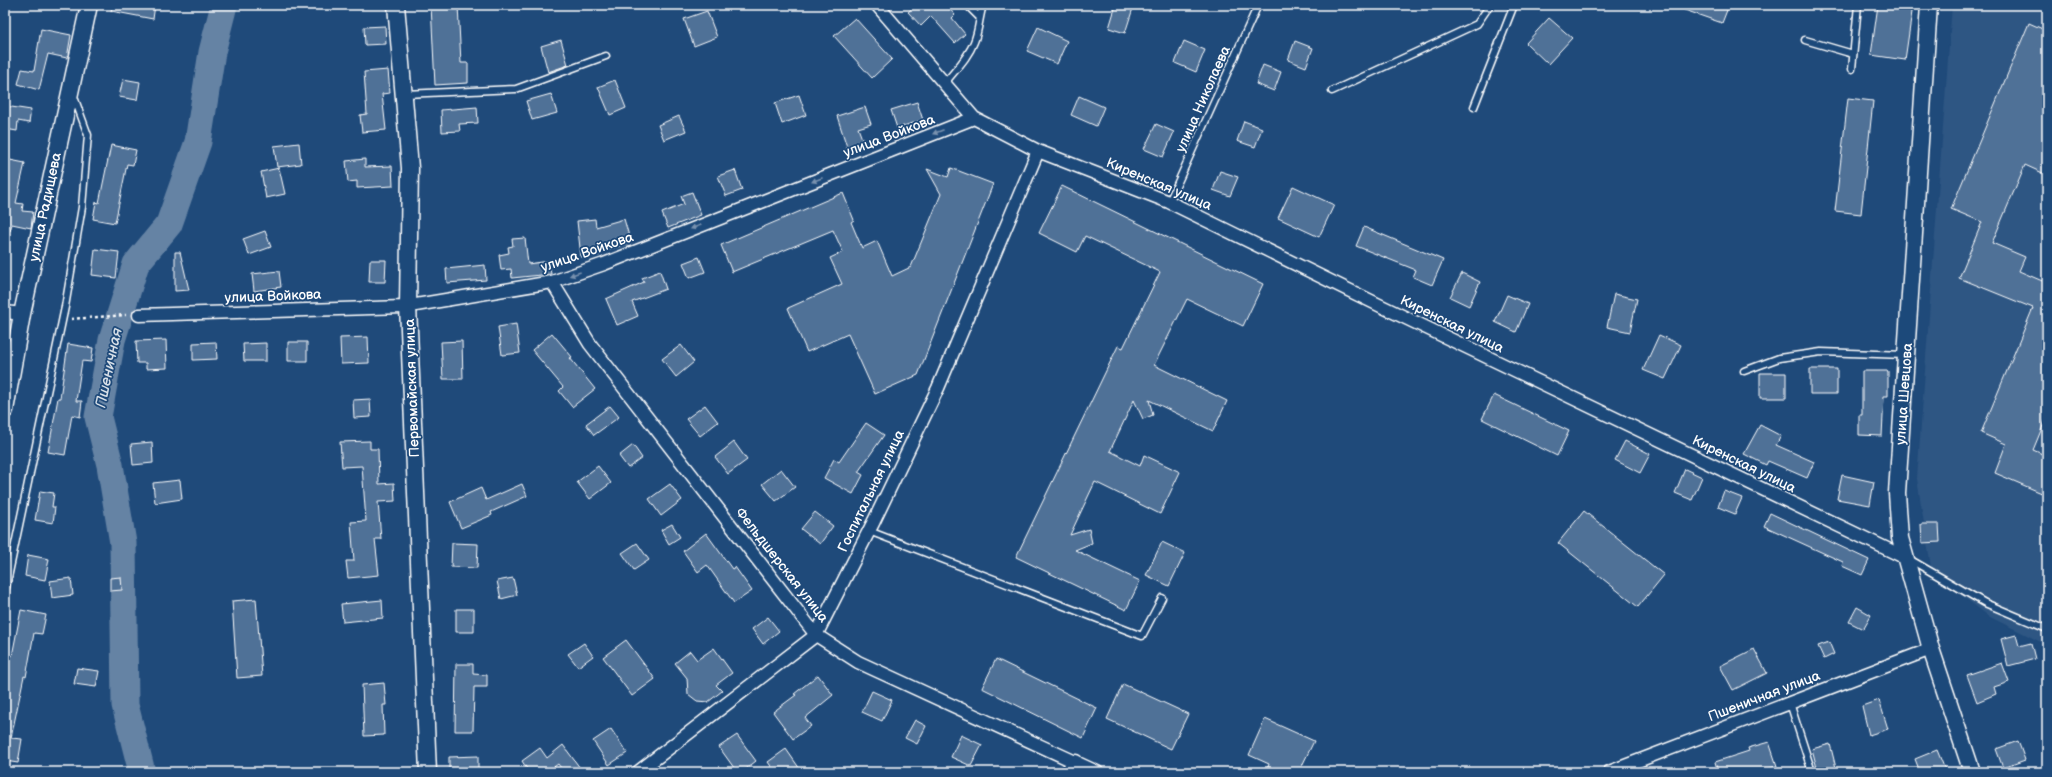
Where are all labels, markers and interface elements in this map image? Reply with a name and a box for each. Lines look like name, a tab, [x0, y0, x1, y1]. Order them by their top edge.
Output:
street label: улица Николаева	[1172, 42, 1234, 155]
street label: улица Войкова	[841, 110, 938, 161]
one-way arrow	[931, 130, 943, 136]
street label: улица Радищева	[25, 150, 65, 263]
street label: Киренская улица	[1104, 154, 1215, 214]
one-way arrow	[810, 177, 822, 183]
one-way arrow	[689, 225, 701, 231]
street label: улица Войкова	[538, 228, 636, 276]
one-way arrow	[568, 271, 580, 277]
street label: улица Войкова	[224, 286, 322, 306]
street label: Киренская улица	[1397, 292, 1507, 357]
street label: Первомайская улица	[401, 318, 423, 458]
water label: Пшеничная	[91, 326, 127, 410]
street label: улица Шевцова	[1892, 342, 1916, 446]
street label: Госпитальная улица	[834, 427, 908, 555]
street label: Киренская улица	[1689, 432, 1799, 497]
street label: Фельдшерская улица	[732, 504, 833, 626]
street label: Пшеничная улица	[1706, 667, 1823, 725]

